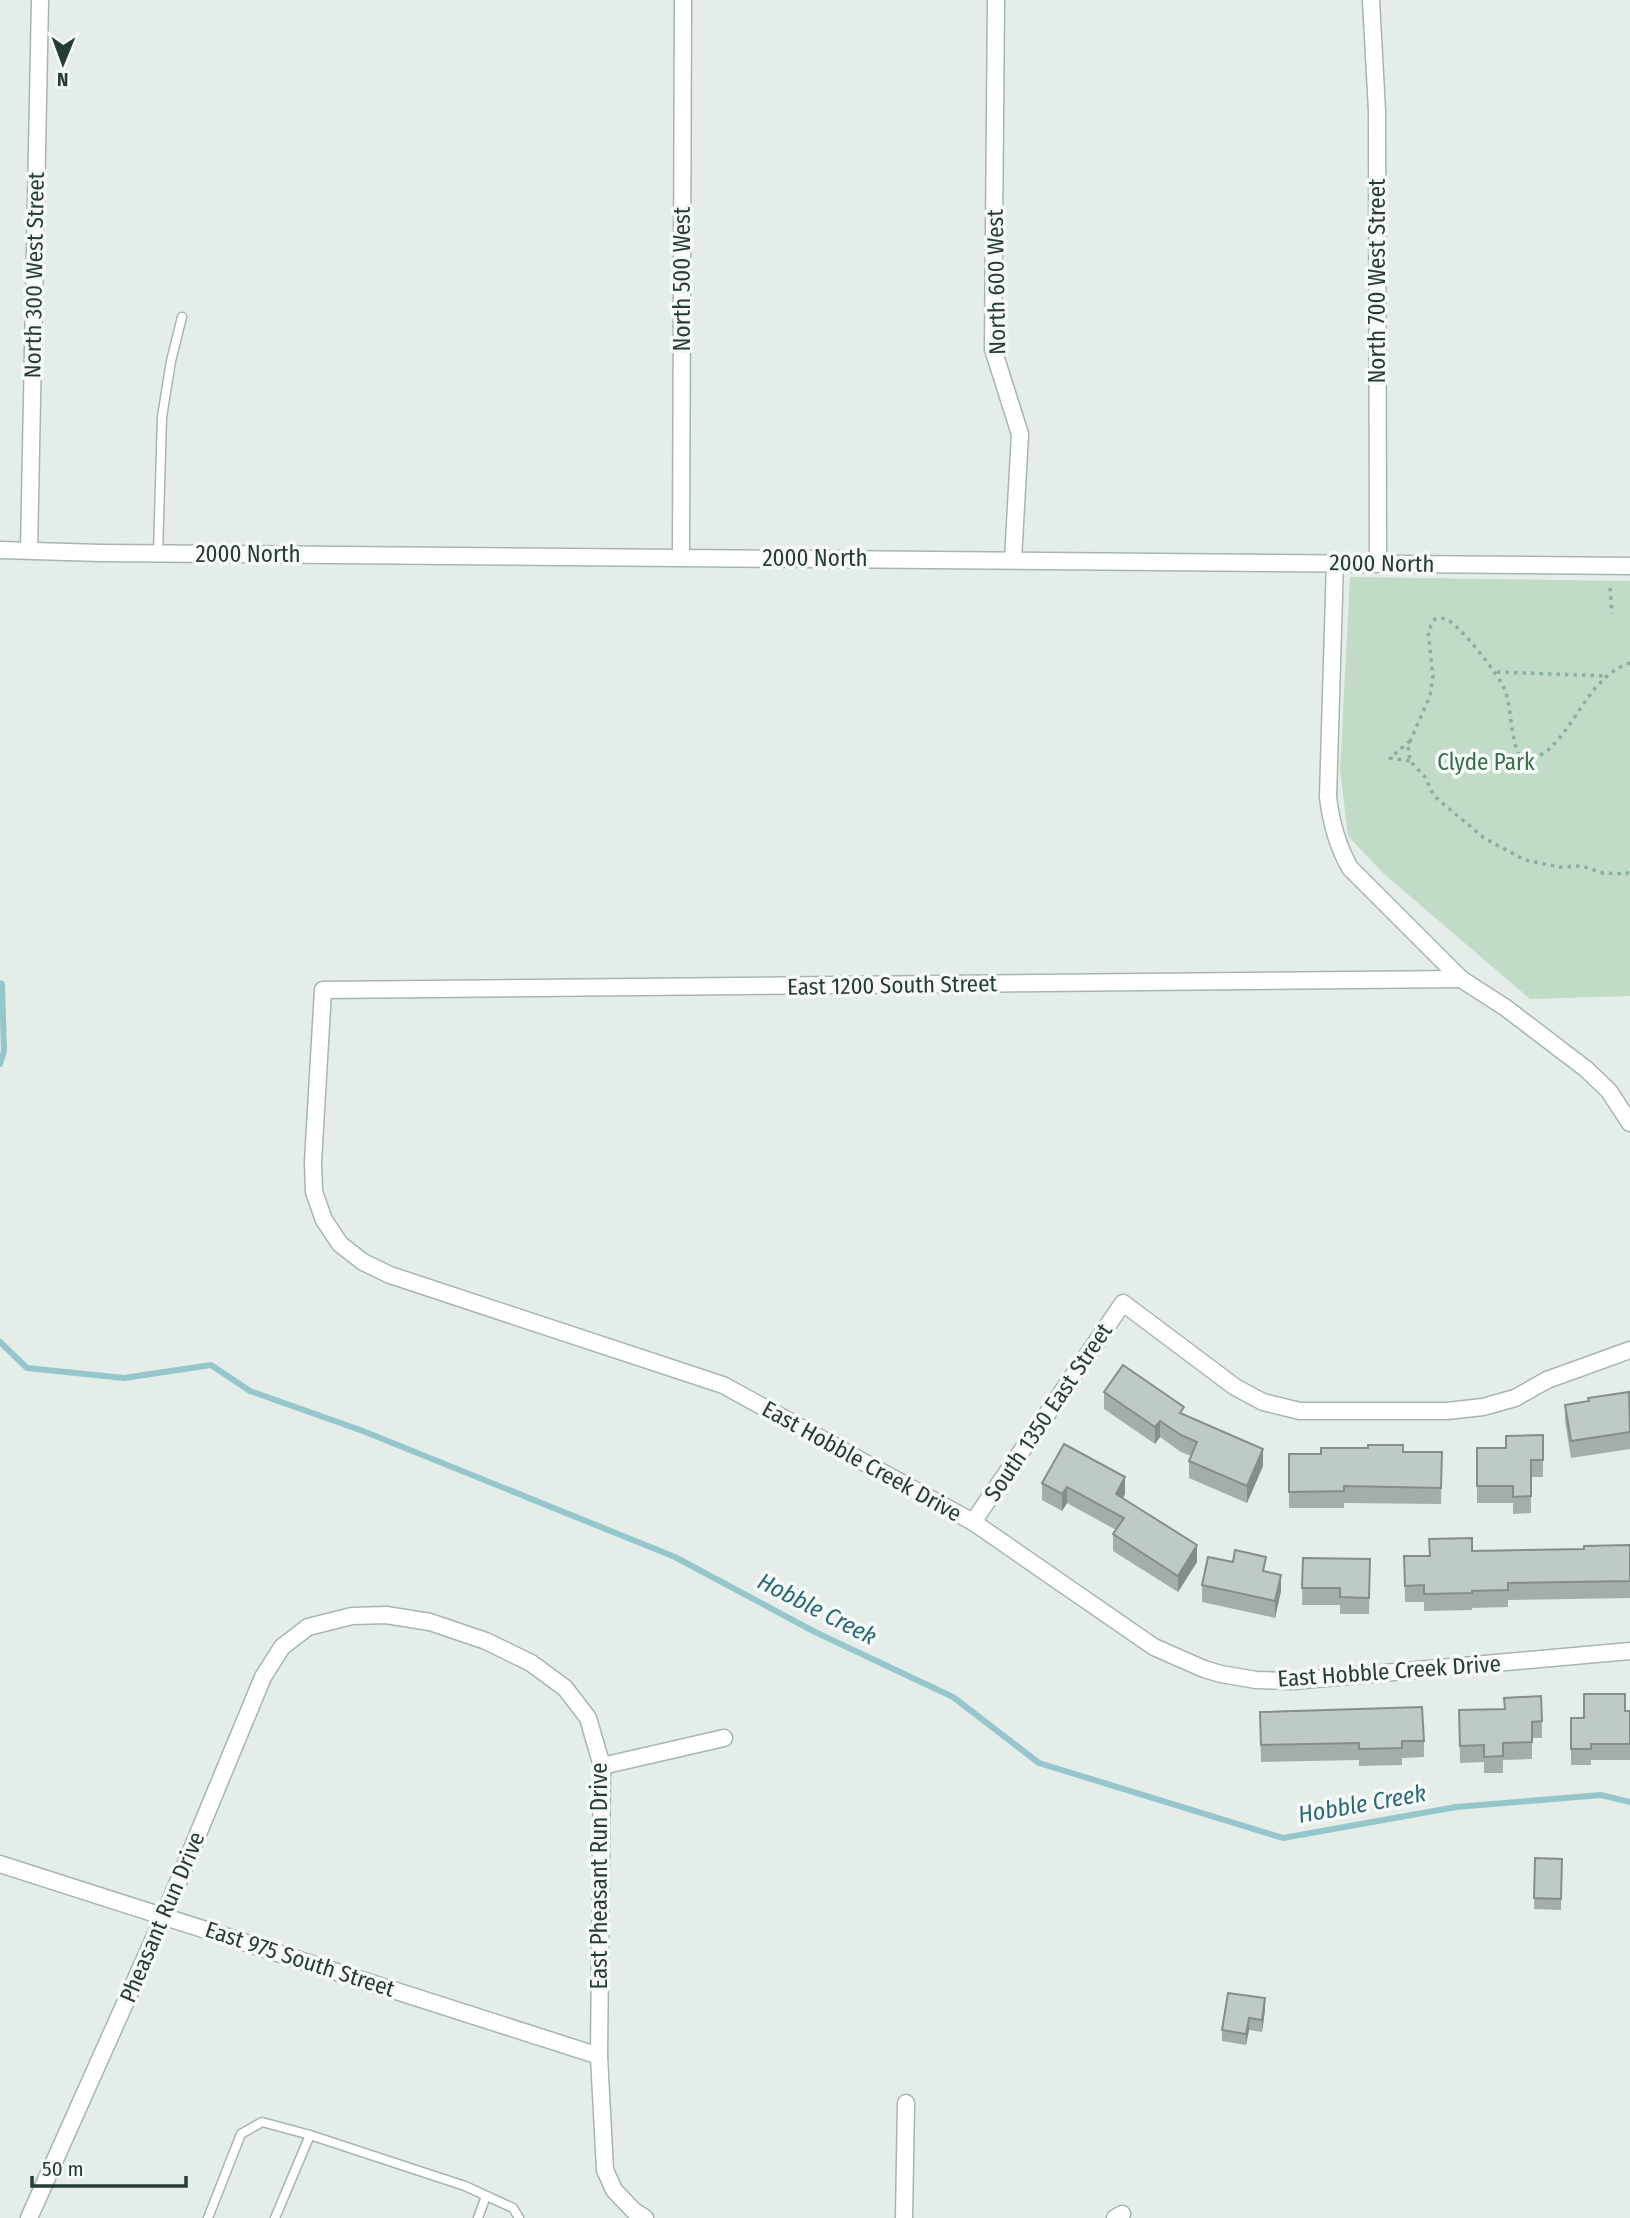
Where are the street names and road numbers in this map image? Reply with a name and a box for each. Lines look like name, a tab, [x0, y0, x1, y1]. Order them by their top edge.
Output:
street label: North 300 West Street	[18, 171, 50, 379]
street label: North 700 West Street	[1363, 178, 1391, 384]
street label: North 500 West	[668, 206, 696, 351]
street label: North 600 West	[981, 208, 1011, 355]
street label: 2000 North	[195, 540, 301, 568]
street label: 2000 North	[762, 544, 868, 572]
street label: 2000 North	[1329, 548, 1435, 578]
street label: East 1200 South Street	[787, 969, 998, 1001]
street label: South 1350 East Street	[978, 1317, 1118, 1506]
street label: East Hobble Creek Drive	[757, 1394, 967, 1528]
street label: East Hobble Creek Drive	[1276, 1649, 1502, 1693]
street label: East Pheasant Run Drive	[585, 1762, 613, 1990]
street label: Pheasant Run Drive	[113, 1827, 211, 2007]
street label: East 975 South Street	[202, 1915, 399, 2003]

